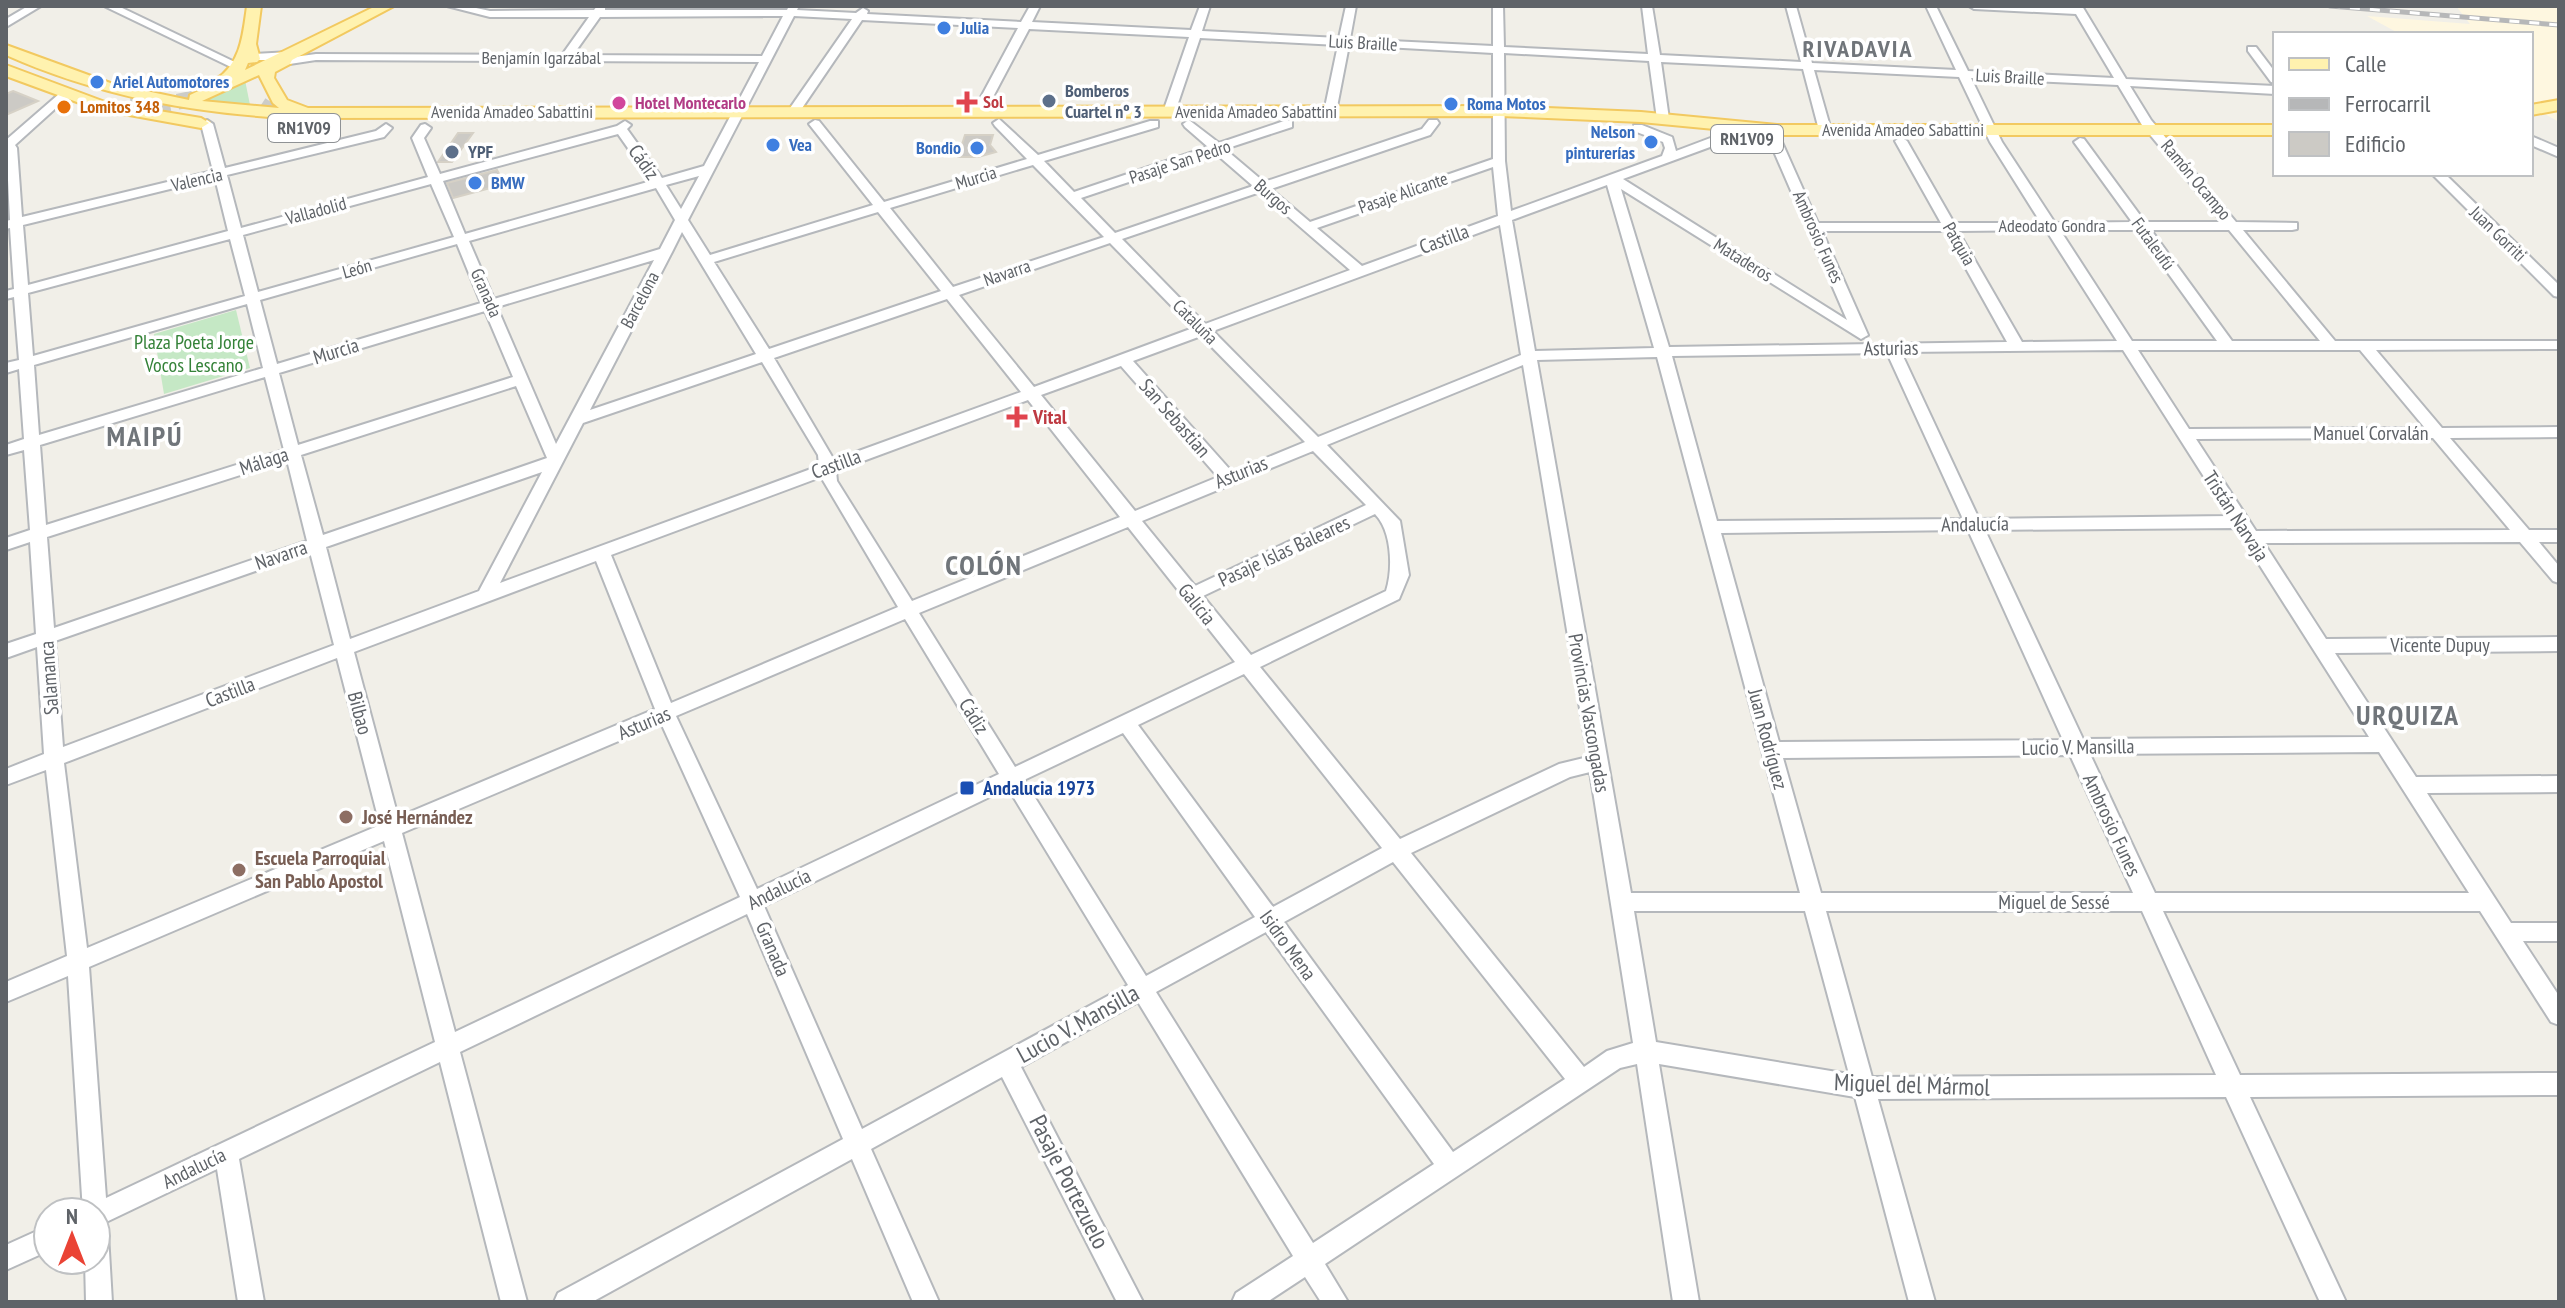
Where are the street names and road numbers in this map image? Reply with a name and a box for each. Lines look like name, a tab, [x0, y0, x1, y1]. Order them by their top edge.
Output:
street label: Luis Braille	[1328, 29, 1398, 56]
street label: Benjamín Igarzábal	[481, 46, 601, 69]
street label: Luis Braille	[1975, 63, 2045, 90]
street label: Avenida Amadeo Sabattini	[431, 100, 593, 123]
street label: Avenida Amadeo Sabattini	[1175, 100, 1337, 123]
road number: RN1V09	[268, 114, 340, 142]
street label: Avenida Amadeo Sabattini	[1822, 118, 1984, 141]
road number: RN1V09	[1711, 125, 1783, 153]
street label: Pasaje San Pedro	[1126, 134, 1234, 189]
street label: Ramón Ocampo	[2156, 135, 2237, 225]
street label: Cádiz	[623, 139, 665, 185]
street label: Murcia	[953, 160, 999, 195]
street label: Valencia	[168, 162, 225, 197]
street label: Pasaje Alicante	[1355, 166, 1451, 219]
street label: Burgos	[1250, 174, 1297, 219]
street label: Ambrosio Funes	[1788, 187, 1849, 287]
street label: Valladolid	[282, 191, 349, 230]
street label: Juan Gorriti	[2464, 200, 2532, 266]
street label: Futaleufú	[2127, 213, 2180, 274]
street label: Adeodato Gondra	[1998, 214, 2106, 237]
street label: Castilla	[1416, 218, 1472, 260]
street label: Patquia	[1938, 218, 1981, 270]
street label: Mataderos	[1710, 233, 1777, 287]
street label: León	[339, 253, 374, 284]
street label: Navarra	[980, 254, 1033, 291]
street label: Granada	[466, 265, 507, 321]
street label: Barcelona	[615, 267, 664, 332]
street label: Cataluña	[1168, 294, 1223, 349]
street label: Murcia	[310, 332, 362, 370]
street label: Asturias	[1863, 335, 1919, 361]
street label: San Sebastian	[1134, 373, 1216, 463]
street label: Manuel Corvalán	[2313, 420, 2429, 446]
street label: Málaga	[236, 441, 292, 481]
street label: Castilla	[808, 443, 864, 485]
street label: Asturias	[1211, 450, 1272, 494]
street label: Tristán Narvaja	[2197, 466, 2275, 566]
street label: Pasaje Islas Baleares	[1214, 509, 1354, 593]
street label: Andalucía	[1941, 510, 2009, 538]
street label: Navarra	[251, 534, 311, 576]
street label: Galicia	[1172, 578, 1222, 630]
street label: Provincias Vascongadas	[1562, 632, 1616, 795]
street label: Vicente Dupuy	[2389, 632, 2490, 658]
street label: Salamanca	[33, 640, 65, 716]
street label: Castilla	[202, 671, 258, 713]
street label: Juan Rodríguez	[1742, 685, 1794, 792]
street label: Bilbao	[342, 689, 378, 737]
street label: Cádiz	[953, 693, 995, 739]
street label: Asturias	[614, 700, 675, 746]
street label: Lucio V. Mansilla	[2021, 733, 2135, 761]
street label: Ambrosio Funes	[2077, 770, 2147, 881]
street label: Andalucía	[743, 862, 815, 916]
street label: Miguel de Sessé	[1998, 889, 2110, 915]
street label: Isidro Mena	[1254, 905, 1322, 985]
street label: Granada	[750, 918, 796, 980]
street label: Lucio V. Mansilla	[1011, 977, 1144, 1070]
street label: Miguel del Mármol	[1834, 1066, 1991, 1103]
street label: Pasaje Portezuelo	[1022, 1110, 1116, 1254]
street label: Andalucía	[158, 1141, 230, 1195]

